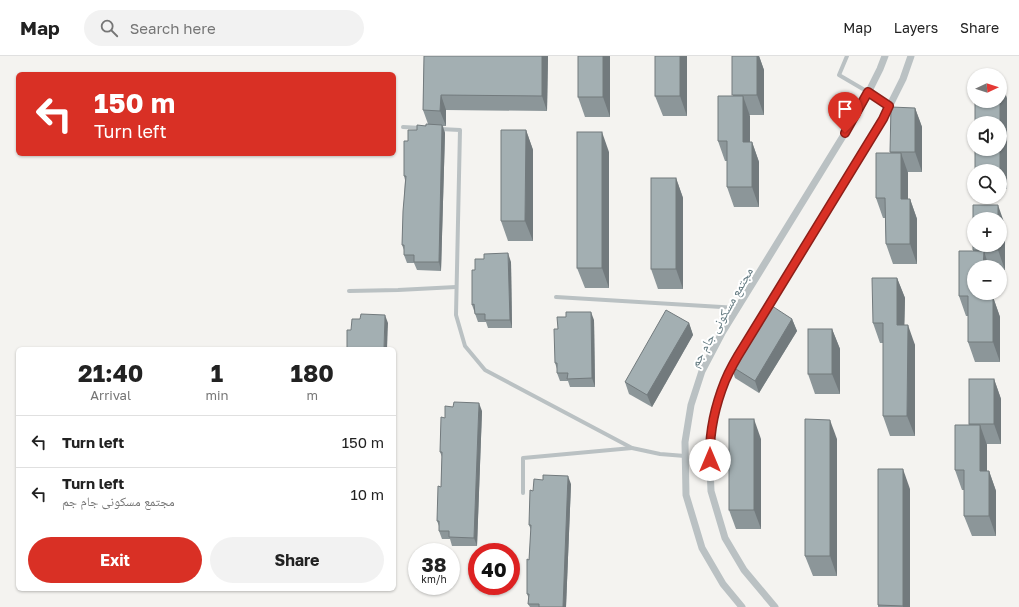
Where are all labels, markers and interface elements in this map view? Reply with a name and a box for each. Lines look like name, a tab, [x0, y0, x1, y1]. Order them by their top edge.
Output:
search box	[84, 10, 364, 46]
text: Map	[20, 16, 60, 39]
icon: search	[98, 17, 120, 39]
text: Search here	[130, 19, 216, 37]
text: Map	[843, 19, 872, 36]
text: Layers	[894, 19, 938, 36]
text: Share	[960, 19, 999, 36]
north arrow	[967, 68, 1007, 108]
map controls	[967, 68, 1007, 300]
text: 150 m	[94, 86, 175, 119]
icon: left	[28, 88, 80, 140]
pin	[828, 92, 862, 133]
icon: arrive	[834, 98, 856, 120]
button: sound	[967, 116, 1007, 156]
text: Turn left	[94, 120, 167, 142]
button: search	[967, 164, 1007, 204]
button: +	[967, 212, 1007, 252]
button: −	[967, 260, 1007, 300]
street label: مجتمع مسکونی جام جم	[686, 264, 758, 371]
text: 21:40	[78, 358, 143, 387]
text: 1	[211, 358, 223, 387]
text: 180	[291, 358, 334, 387]
text: Arrival	[90, 387, 131, 403]
text: min	[205, 387, 228, 403]
text: m	[306, 387, 318, 403]
icon: left	[28, 431, 50, 453]
text: Turn left	[62, 433, 124, 451]
text: 150 m	[342, 433, 384, 451]
position arrow	[689, 439, 731, 481]
text: Turn left	[62, 474, 124, 492]
icon: left	[28, 483, 50, 505]
text: 10 m	[350, 485, 384, 503]
text: مجتمع مسکونی جام جم	[62, 493, 175, 509]
button: Exit	[28, 537, 202, 583]
button: Share	[210, 537, 384, 583]
speed limit sign: 40	[468, 543, 520, 595]
text: 38	[421, 552, 446, 576]
text: km/h	[421, 573, 447, 585]

